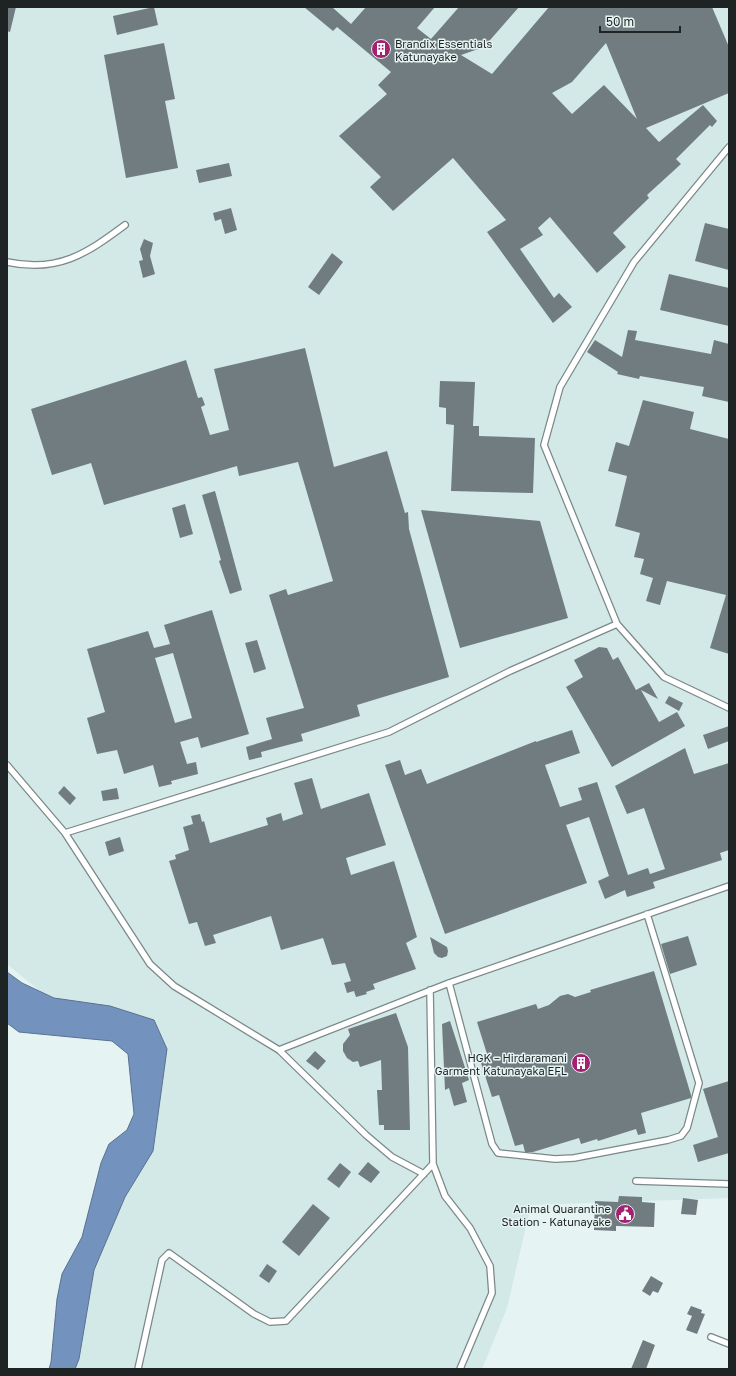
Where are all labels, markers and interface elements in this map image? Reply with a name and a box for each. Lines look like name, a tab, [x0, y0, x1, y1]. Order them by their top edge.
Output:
scale bar	[600, 8, 680, 34]
text: 50 m	[606, 14, 634, 29]
place label: Brandix Essentials Katunayake	[395, 37, 493, 63]
building icon: Brandix Essentials Katunayake	[370, 38, 392, 60]
place label: HGK – Hirdaramani Garment Katunayaka EFL	[435, 1051, 568, 1077]
building icon: HGK – Hirdaramani Garment Katunayaka EFL	[570, 1052, 592, 1074]
place label: Animal Quarantine Station - Katunayake	[501, 1202, 611, 1228]
public building icon: Animal Quarantine Station - Katunayake	[614, 1203, 636, 1225]

